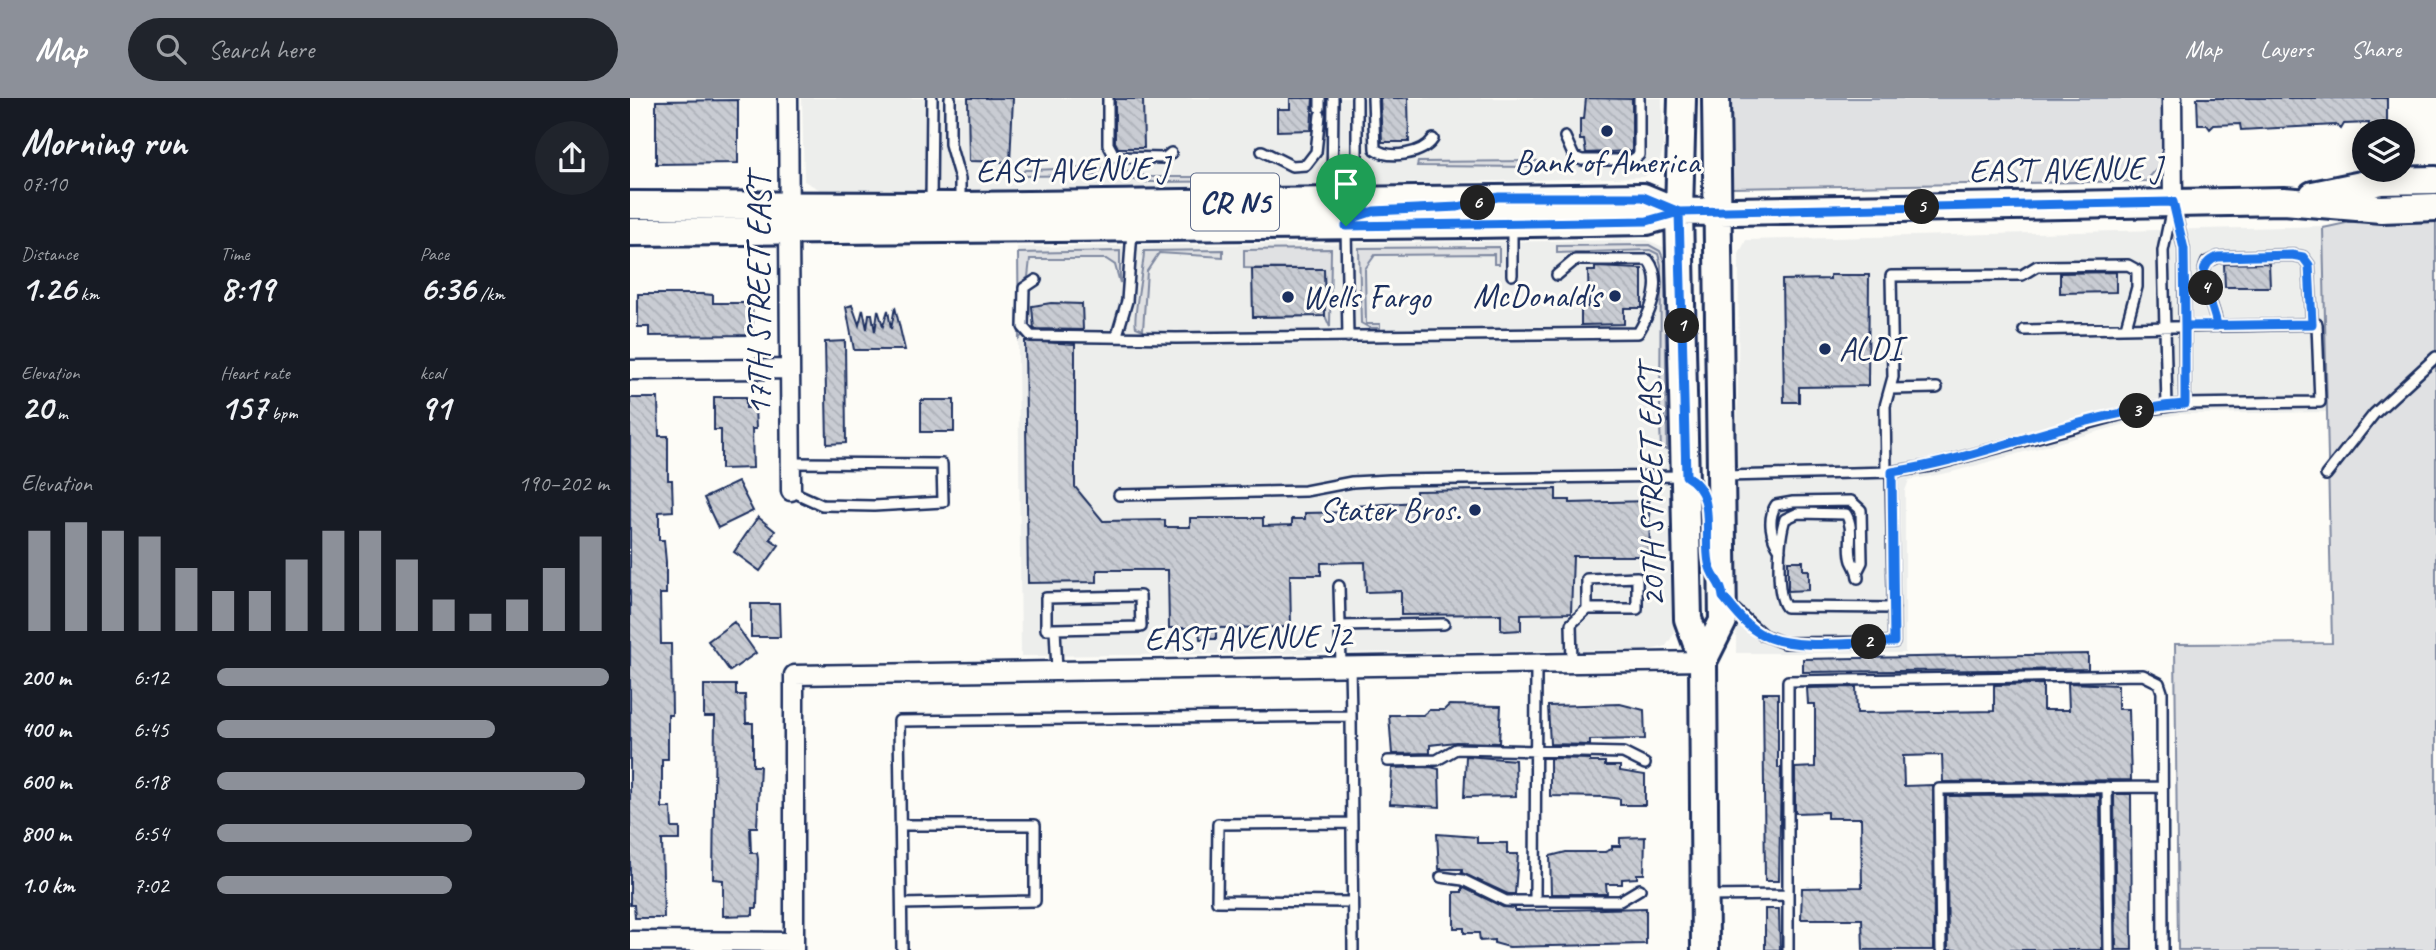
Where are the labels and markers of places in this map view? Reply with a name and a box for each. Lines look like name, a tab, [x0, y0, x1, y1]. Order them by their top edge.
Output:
marker: Bank of America	[1599, 123, 1615, 139]
place label: Bank of America	[1514, 141, 1701, 183]
pin	[1316, 154, 1376, 226]
pin: 6	[1460, 186, 1496, 220]
pin: 5	[1904, 190, 1940, 224]
pin: 4	[2188, 270, 2224, 306]
place label: McDonald's	[1473, 275, 1604, 317]
place label: Wells Fargo	[1302, 276, 1432, 318]
marker: McDonald's	[1607, 288, 1623, 304]
marker: Wells Fargo	[1280, 289, 1296, 305]
pin: 1	[1664, 308, 1700, 344]
place label: ALDI	[1839, 328, 1908, 370]
marker: ALDI	[1817, 341, 1833, 357]
pin: 3	[2120, 394, 2154, 428]
place label: Stater Bros.	[1319, 489, 1461, 531]
marker: Stater Bros.	[1467, 502, 1483, 518]
pin: 2	[1852, 624, 1886, 660]

